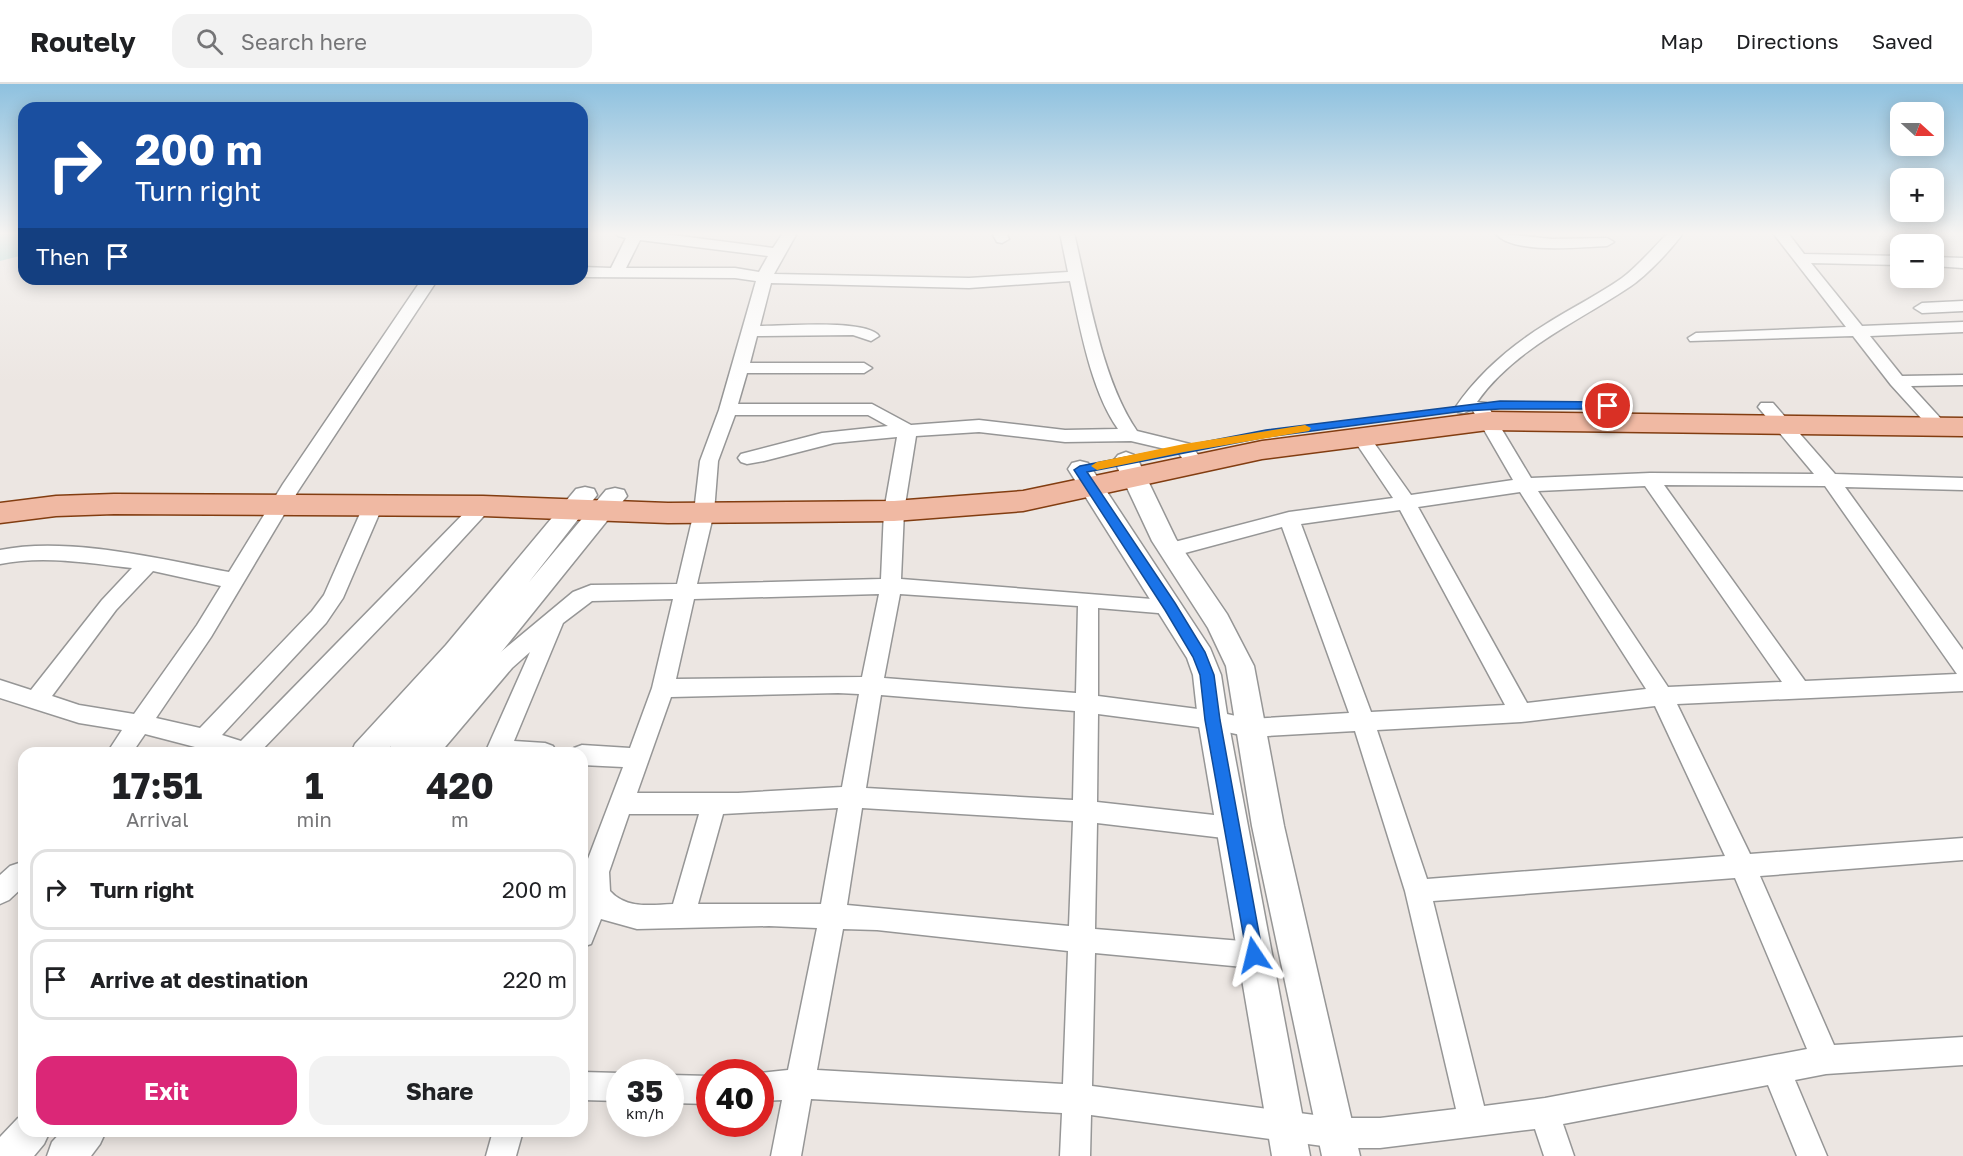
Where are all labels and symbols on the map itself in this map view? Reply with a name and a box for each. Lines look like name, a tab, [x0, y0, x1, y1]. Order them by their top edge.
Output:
north arrow	[1890, 102, 1944, 156]
pin	[1582, 380, 1633, 431]
position arrow	[1222, 923, 1286, 987]
speed limit sign: 40	[696, 1059, 774, 1137]

